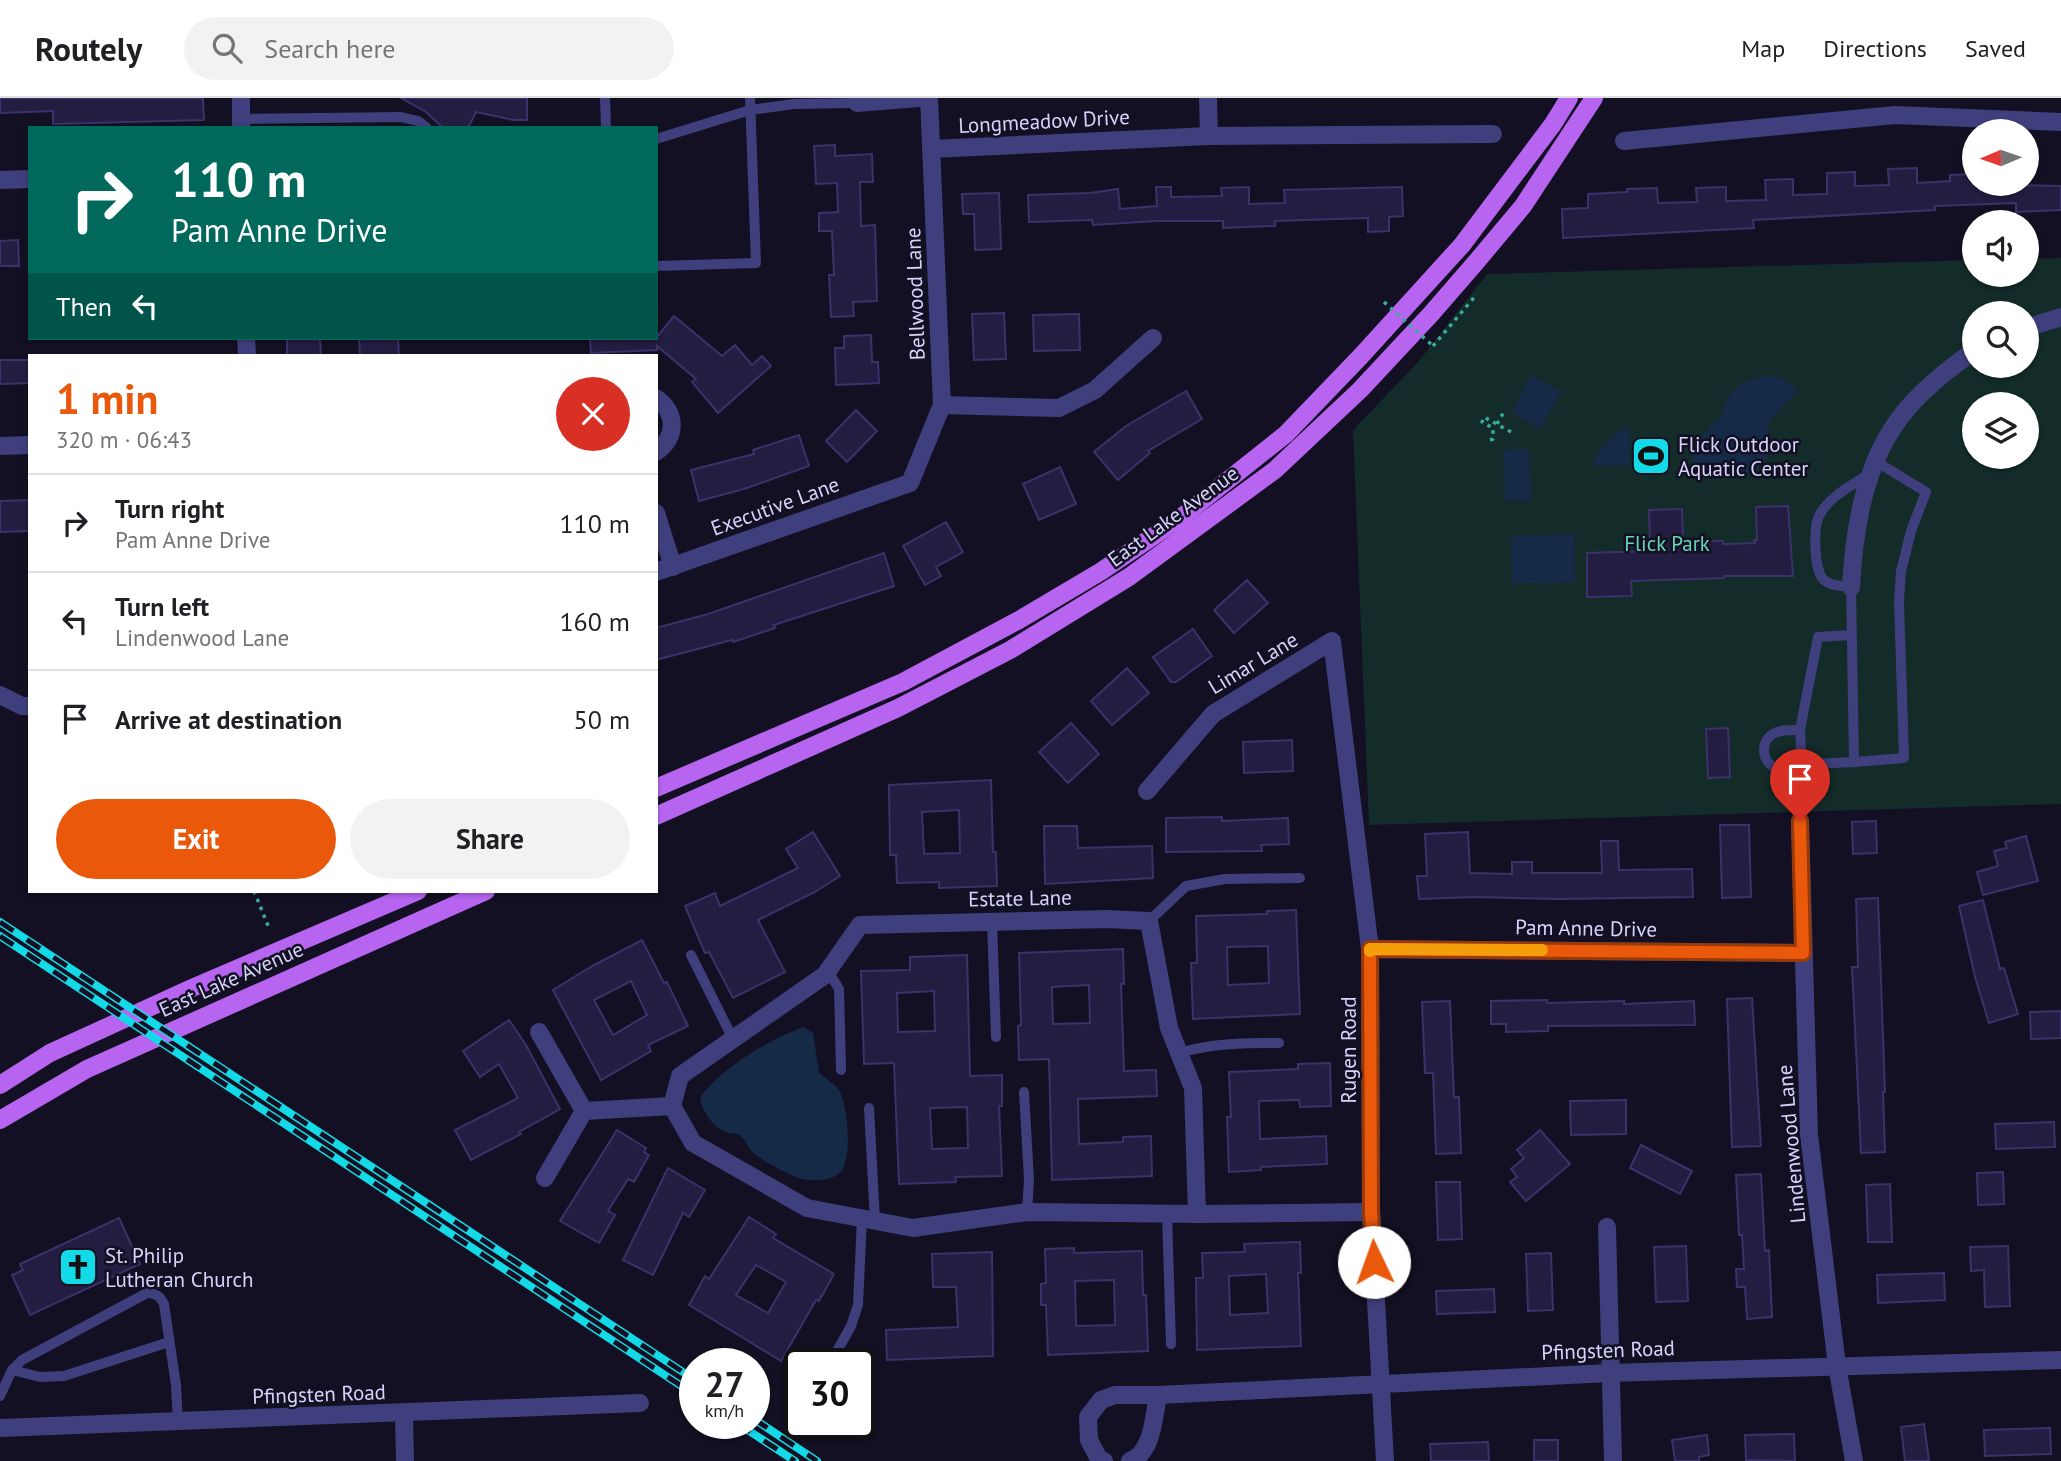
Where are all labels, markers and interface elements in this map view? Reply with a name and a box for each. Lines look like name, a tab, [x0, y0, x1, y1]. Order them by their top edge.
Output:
search box	[184, 17, 674, 80]
text: Routely	[35, 27, 142, 70]
icon: search	[208, 29, 246, 67]
text: Search here	[264, 32, 395, 65]
text: Map	[1741, 33, 1785, 64]
text: Directions	[1823, 33, 1927, 64]
text: Saved	[1965, 33, 2026, 64]
street label: Longmeadow Drive	[958, 103, 1130, 139]
north arrow	[1962, 119, 2039, 196]
map controls	[1962, 119, 2039, 469]
text: 110 m	[171, 147, 306, 211]
icon: right	[56, 154, 147, 245]
text: Pam Anne Drive	[171, 209, 387, 251]
button: sound	[1962, 210, 2039, 287]
street label: Bellwood Lane	[899, 227, 931, 361]
icon: left	[126, 287, 164, 325]
text: Then	[56, 290, 112, 323]
button: search	[1962, 301, 2039, 378]
text: 1 min	[56, 371, 158, 426]
button: close	[556, 377, 630, 451]
button: layers	[1962, 392, 2039, 469]
text: 320 m · 06:43	[56, 425, 192, 454]
place label: Flick Outdoor Aquatic Center	[1678, 431, 1808, 482]
sports icon: Flick Outdoor Aquatic Center	[1630, 435, 1672, 477]
street label: East Lake Avenue	[1102, 459, 1244, 573]
street label: Executive Lane	[707, 470, 843, 542]
text: Turn right	[115, 492, 224, 525]
icon: right	[56, 504, 94, 542]
text: 110 m	[559, 507, 630, 540]
text: Pam Anne Drive	[115, 525, 271, 554]
park label: Flick Park	[1624, 530, 1710, 557]
text: Turn left	[115, 590, 209, 623]
icon: left	[56, 602, 94, 640]
text: 160 m	[559, 605, 630, 638]
text: Lindenwood Lane	[115, 623, 289, 652]
street label: Limar Lane	[1203, 626, 1303, 700]
icon: arrive	[56, 700, 94, 738]
text: Arrive at destination	[115, 703, 342, 736]
text: 50 m	[574, 703, 630, 736]
pin	[1770, 749, 1830, 821]
icon: arrive	[1781, 760, 1819, 798]
button: Exit	[56, 799, 336, 879]
button: Share	[350, 799, 630, 879]
street label: Estate Lane	[968, 884, 1072, 912]
street label: Pam Anne Drive	[1515, 913, 1657, 943]
street label: East Lake Avenue	[155, 935, 307, 1023]
street label: Rugen Road	[1335, 996, 1362, 1104]
street label: Lindenwood Lane	[1771, 1064, 1811, 1224]
position arrow	[1337, 1225, 1411, 1299]
place label: St. Philip Lutheran Church	[105, 1242, 254, 1293]
church icon: St. Philip Lutheran Church	[57, 1246, 99, 1288]
street label: Pfingsten Road	[1541, 1334, 1675, 1366]
speed limit sign: 30	[784, 1348, 875, 1439]
text: 27	[705, 1361, 744, 1407]
street label: Pfingsten Road	[252, 1378, 386, 1410]
text: km/h	[705, 1399, 744, 1422]

